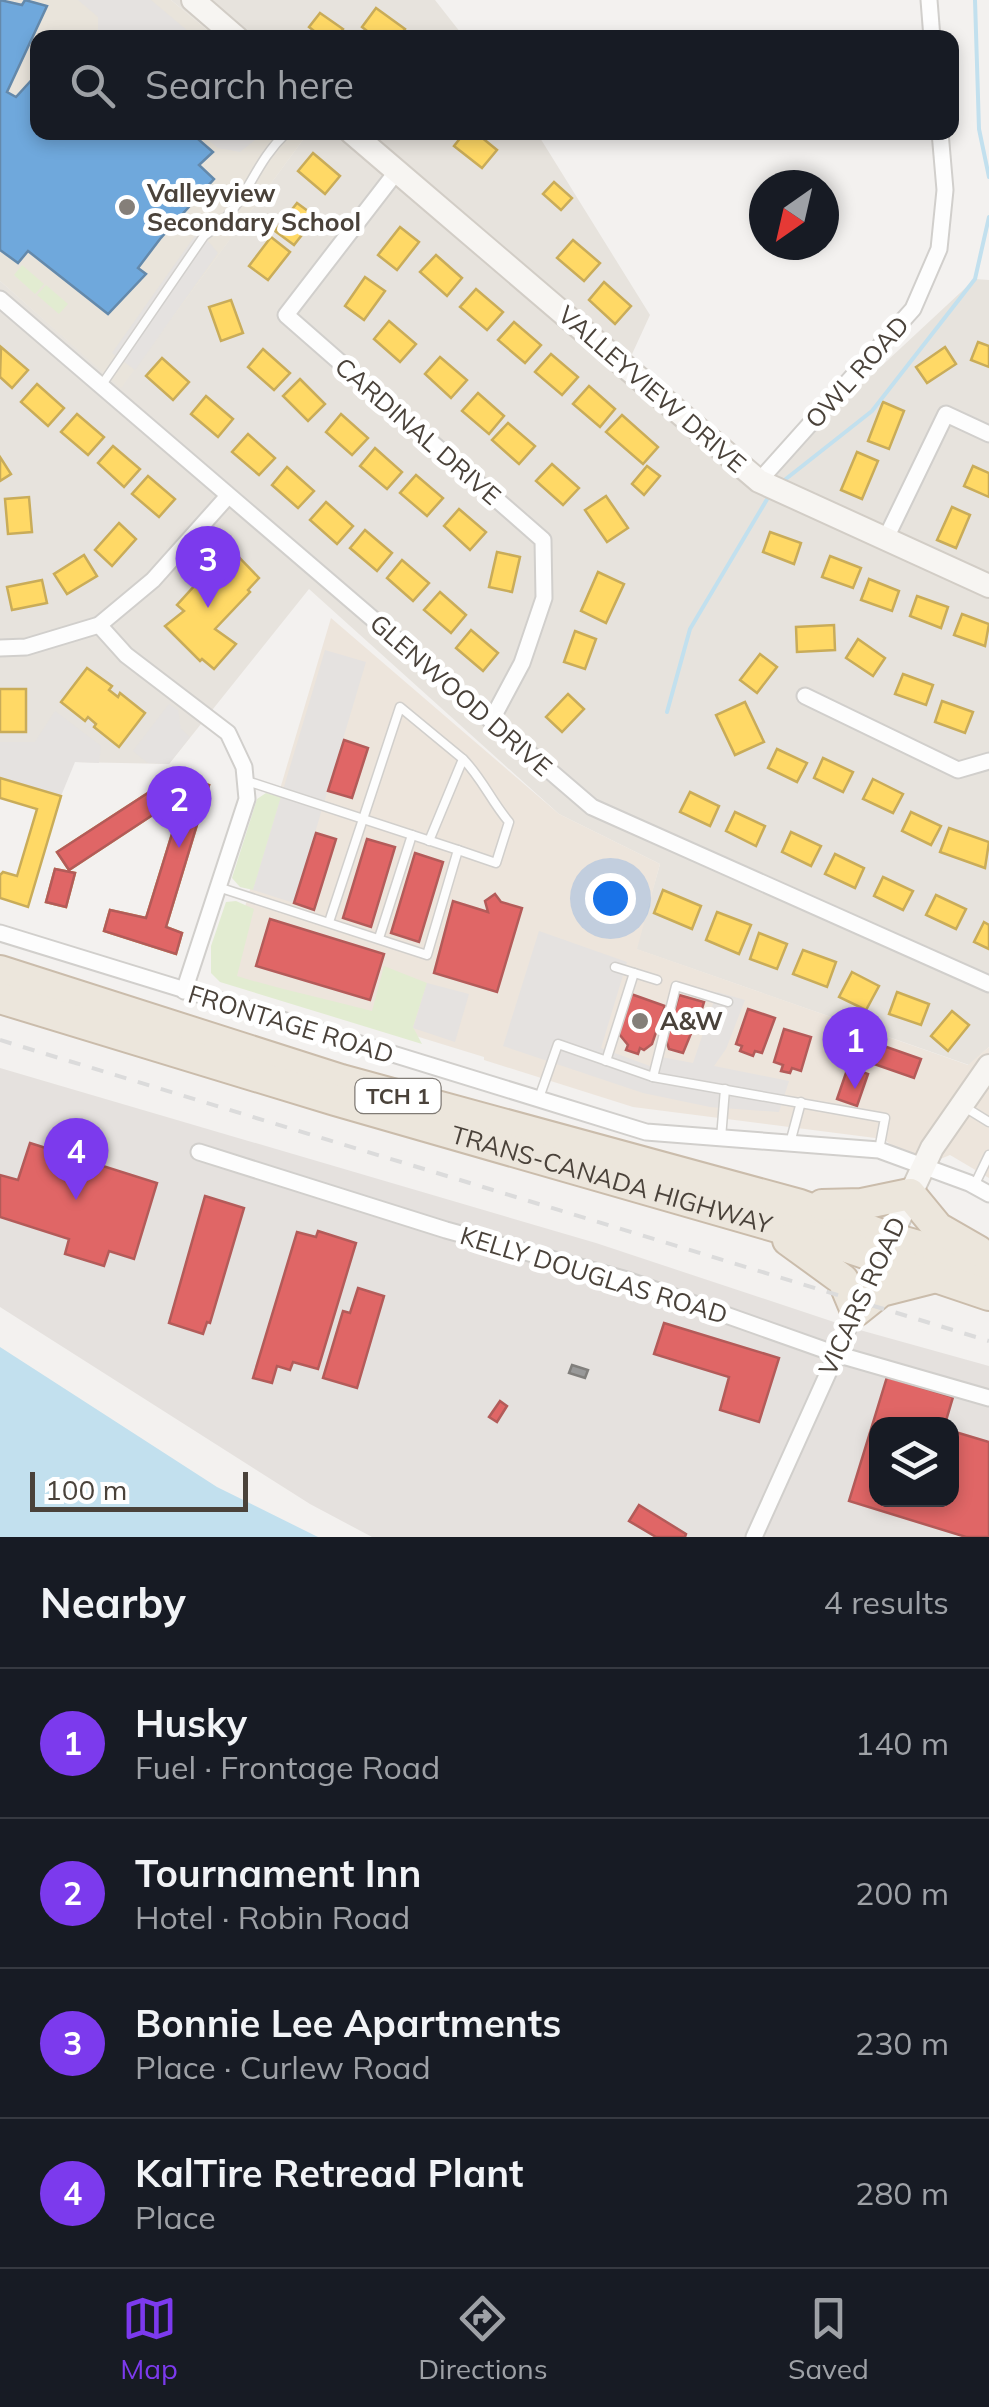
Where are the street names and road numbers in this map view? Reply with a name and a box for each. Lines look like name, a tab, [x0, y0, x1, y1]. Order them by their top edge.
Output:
street label: VALLEYVIEW DRIVE	[552, 299, 753, 479]
street label: OWL ROAD	[798, 309, 915, 434]
street label: CARDINAL DRIVE	[329, 350, 507, 511]
street label: GLENWOOD DRIVE	[364, 607, 559, 782]
street label: FRONTAGE ROAD	[185, 978, 398, 1070]
road number: TCH 1	[356, 1079, 440, 1113]
street label: TRANS-CANADA HIGHWAY	[448, 1118, 777, 1240]
street label: VICARS ROAD	[811, 1211, 912, 1380]
street label: KELLY DOUGLAS ROAD	[457, 1219, 731, 1330]

